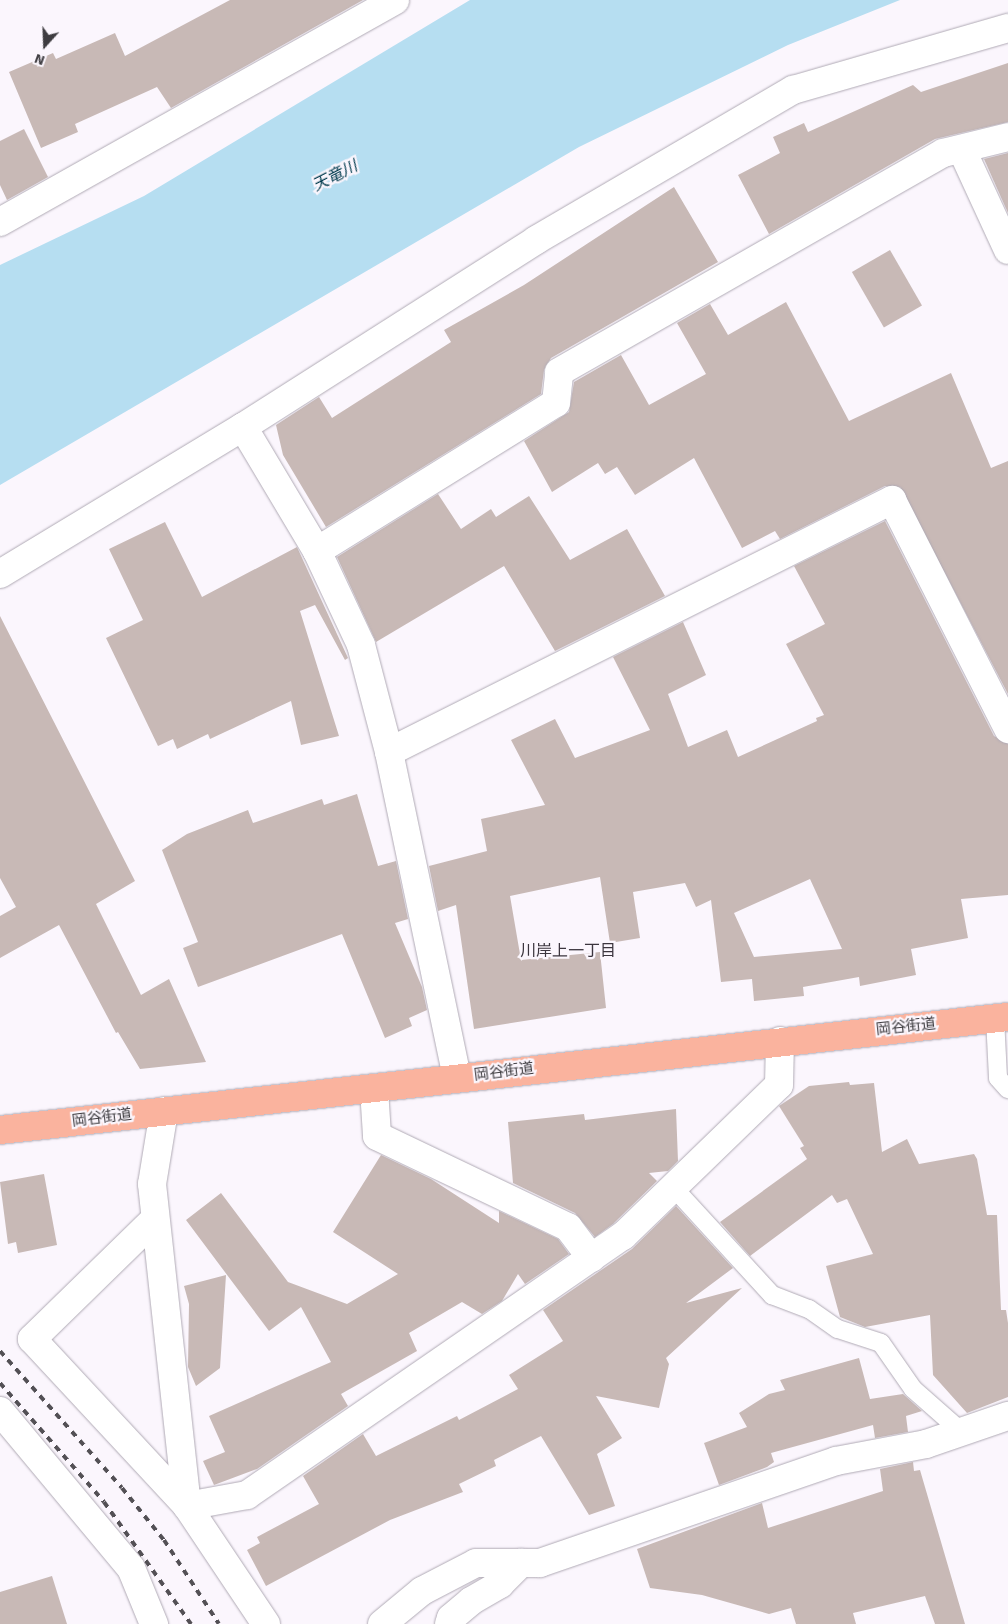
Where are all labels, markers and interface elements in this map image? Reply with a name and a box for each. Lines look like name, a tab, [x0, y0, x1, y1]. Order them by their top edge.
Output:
north arrow	[20, 20, 70, 70]
text: N	[32, 50, 47, 69]
water label: 天竜川	[309, 157, 361, 195]
district label: 川岸上一丁目	[520, 941, 616, 961]
street label: 岡谷街道	[875, 1015, 937, 1039]
street label: 岡谷街道	[473, 1059, 535, 1085]
street label: 岡谷街道	[71, 1105, 133, 1131]

